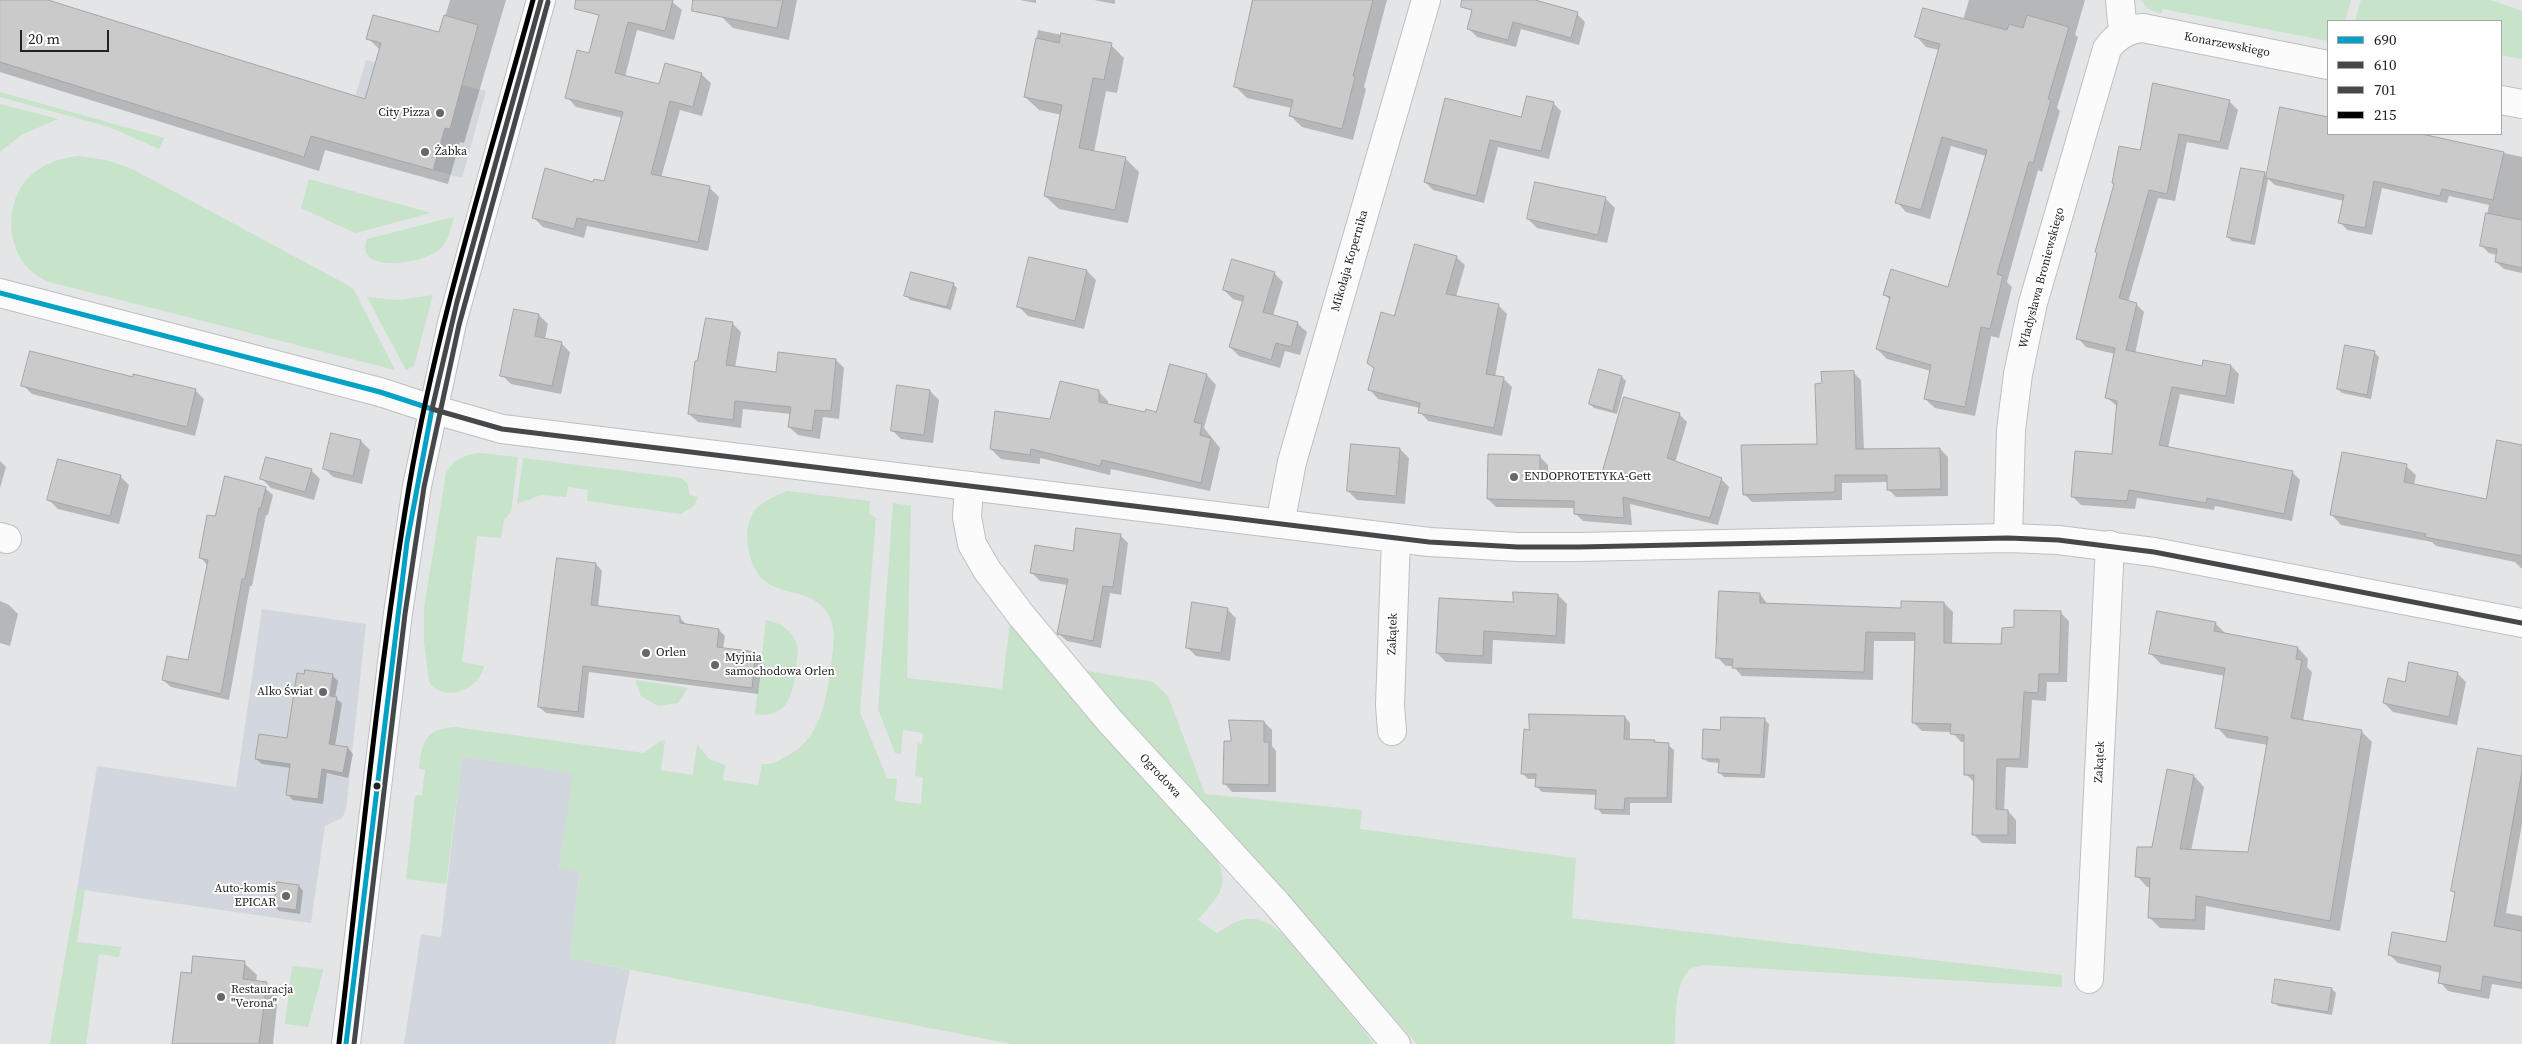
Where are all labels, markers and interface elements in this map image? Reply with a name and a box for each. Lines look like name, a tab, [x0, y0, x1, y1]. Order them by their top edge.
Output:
scale bar	[22, 20, 111, 52]
legend	[2327, 20, 2502, 135]
text: 20 m	[28, 28, 60, 49]
text: 690	[2374, 29, 2397, 50]
street label: Konarzewskiego	[2183, 30, 2271, 60]
text: 610	[2374, 54, 2397, 75]
text: 701	[2374, 79, 2397, 100]
text: 215	[2374, 104, 2397, 125]
place label: City Pizza	[378, 106, 430, 120]
marker: City Pizza	[434, 107, 446, 119]
place label: Żabka	[435, 145, 467, 159]
marker: Żabka	[419, 146, 431, 158]
street label: Władysława Broniewskiego	[2016, 206, 2068, 350]
street label: Mikołaja Kopernika	[1329, 209, 1371, 313]
place label: ENDOPROTETYKA-Gett	[1524, 470, 1651, 484]
marker: ENDOPROTETYKA-Gett	[1508, 471, 1520, 483]
street label: Zakątek	[1385, 613, 1401, 655]
place label: Orlen	[656, 646, 686, 660]
marker: Orlen	[640, 647, 652, 659]
place label: Myjnia samochodowa Orlen	[725, 651, 835, 679]
marker: Myjnia samochodowa Orlen	[709, 659, 721, 671]
place label: Alko Świat	[257, 685, 313, 699]
marker: Alko Świat	[317, 686, 329, 698]
street label: Zakątek	[2092, 741, 2108, 783]
street label: Ogrodowa	[1136, 751, 1184, 801]
unlabelled marker	[372, 781, 382, 791]
place label: Auto-komis EPICAR	[214, 882, 276, 910]
marker: Auto-komis EPICAR	[280, 890, 292, 902]
place label: Restauracja "Verona"	[231, 983, 293, 1011]
marker: Restauracja "Verona"	[215, 991, 227, 1003]

